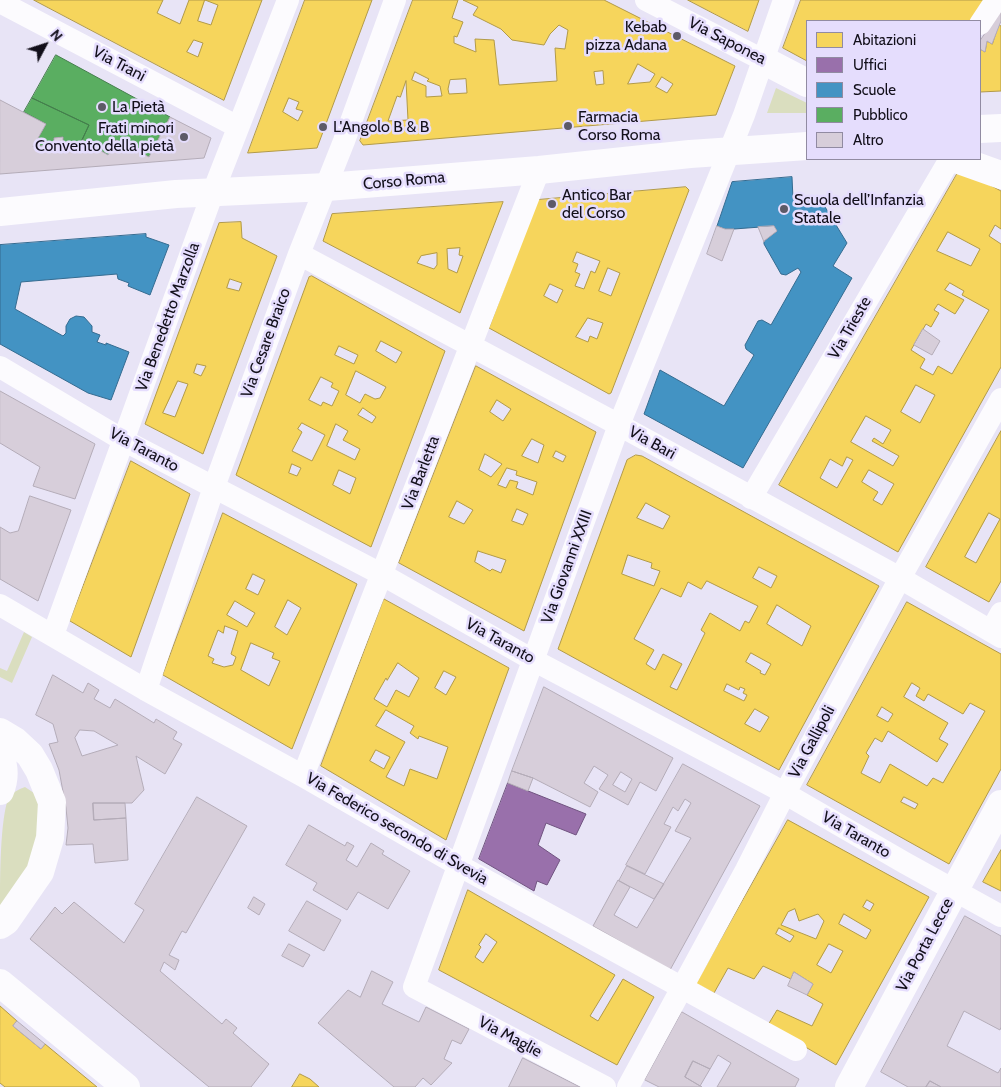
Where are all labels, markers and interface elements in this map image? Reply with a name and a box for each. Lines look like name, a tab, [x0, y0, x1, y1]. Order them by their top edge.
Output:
street label: Via Saponea	[685, 13, 769, 69]
place label: Kebab pizza Adana	[585, 17, 667, 55]
north arrow	[20, 20, 70, 70]
legend	[806, 20, 981, 160]
text: N	[46, 26, 67, 45]
marker: Kebab pizza Adana	[671, 30, 683, 42]
text: Abitazioni	[853, 31, 916, 49]
street label: Via Trani	[89, 42, 149, 86]
text: Uffici	[853, 56, 887, 74]
text: Scuole	[853, 81, 896, 99]
place label: La Pietà	[112, 97, 165, 117]
marker: La Pietà	[96, 101, 108, 113]
text: Pubblico	[853, 106, 908, 124]
place label: Farmacia Corso Roma	[578, 107, 660, 145]
place label: L'Angolo B & B	[333, 117, 429, 137]
place label: Frati minori Convento della pietà	[35, 118, 174, 156]
marker: Farmacia Corso Roma	[562, 120, 574, 132]
marker: L'Angolo B & B	[317, 121, 329, 133]
marker: Frati minori Convento della pietà	[178, 131, 190, 143]
text: Altro	[853, 131, 883, 149]
street label: Corso Roma	[362, 168, 446, 194]
place label: Antico Bar del Corso	[562, 185, 631, 223]
place label: Scuola dell’Infanzia Statale	[794, 190, 924, 228]
marker: Antico Bar del Corso	[546, 198, 558, 210]
marker: Scuola dell’Infanzia Statale	[778, 203, 790, 215]
street label: Via Benedetto Marzolla	[132, 240, 204, 394]
street label: Via Cesare Braico	[237, 286, 295, 400]
street label: Via Trieste	[824, 293, 876, 363]
street label: Via Bari	[625, 422, 679, 464]
street label: Via Taranto	[106, 424, 182, 476]
street label: Via Barletta	[398, 433, 444, 513]
street label: Via Giovanni XXIII	[538, 508, 596, 626]
street label: Via Taranto	[462, 614, 538, 668]
street label: Via Gallipoli	[785, 702, 839, 782]
street label: Via Federico secondo di Svevia	[303, 769, 491, 889]
street label: Via Taranto	[818, 808, 894, 862]
street label: Via Porta Lecce	[892, 895, 958, 995]
street label: Via Maglie	[475, 1012, 545, 1062]

